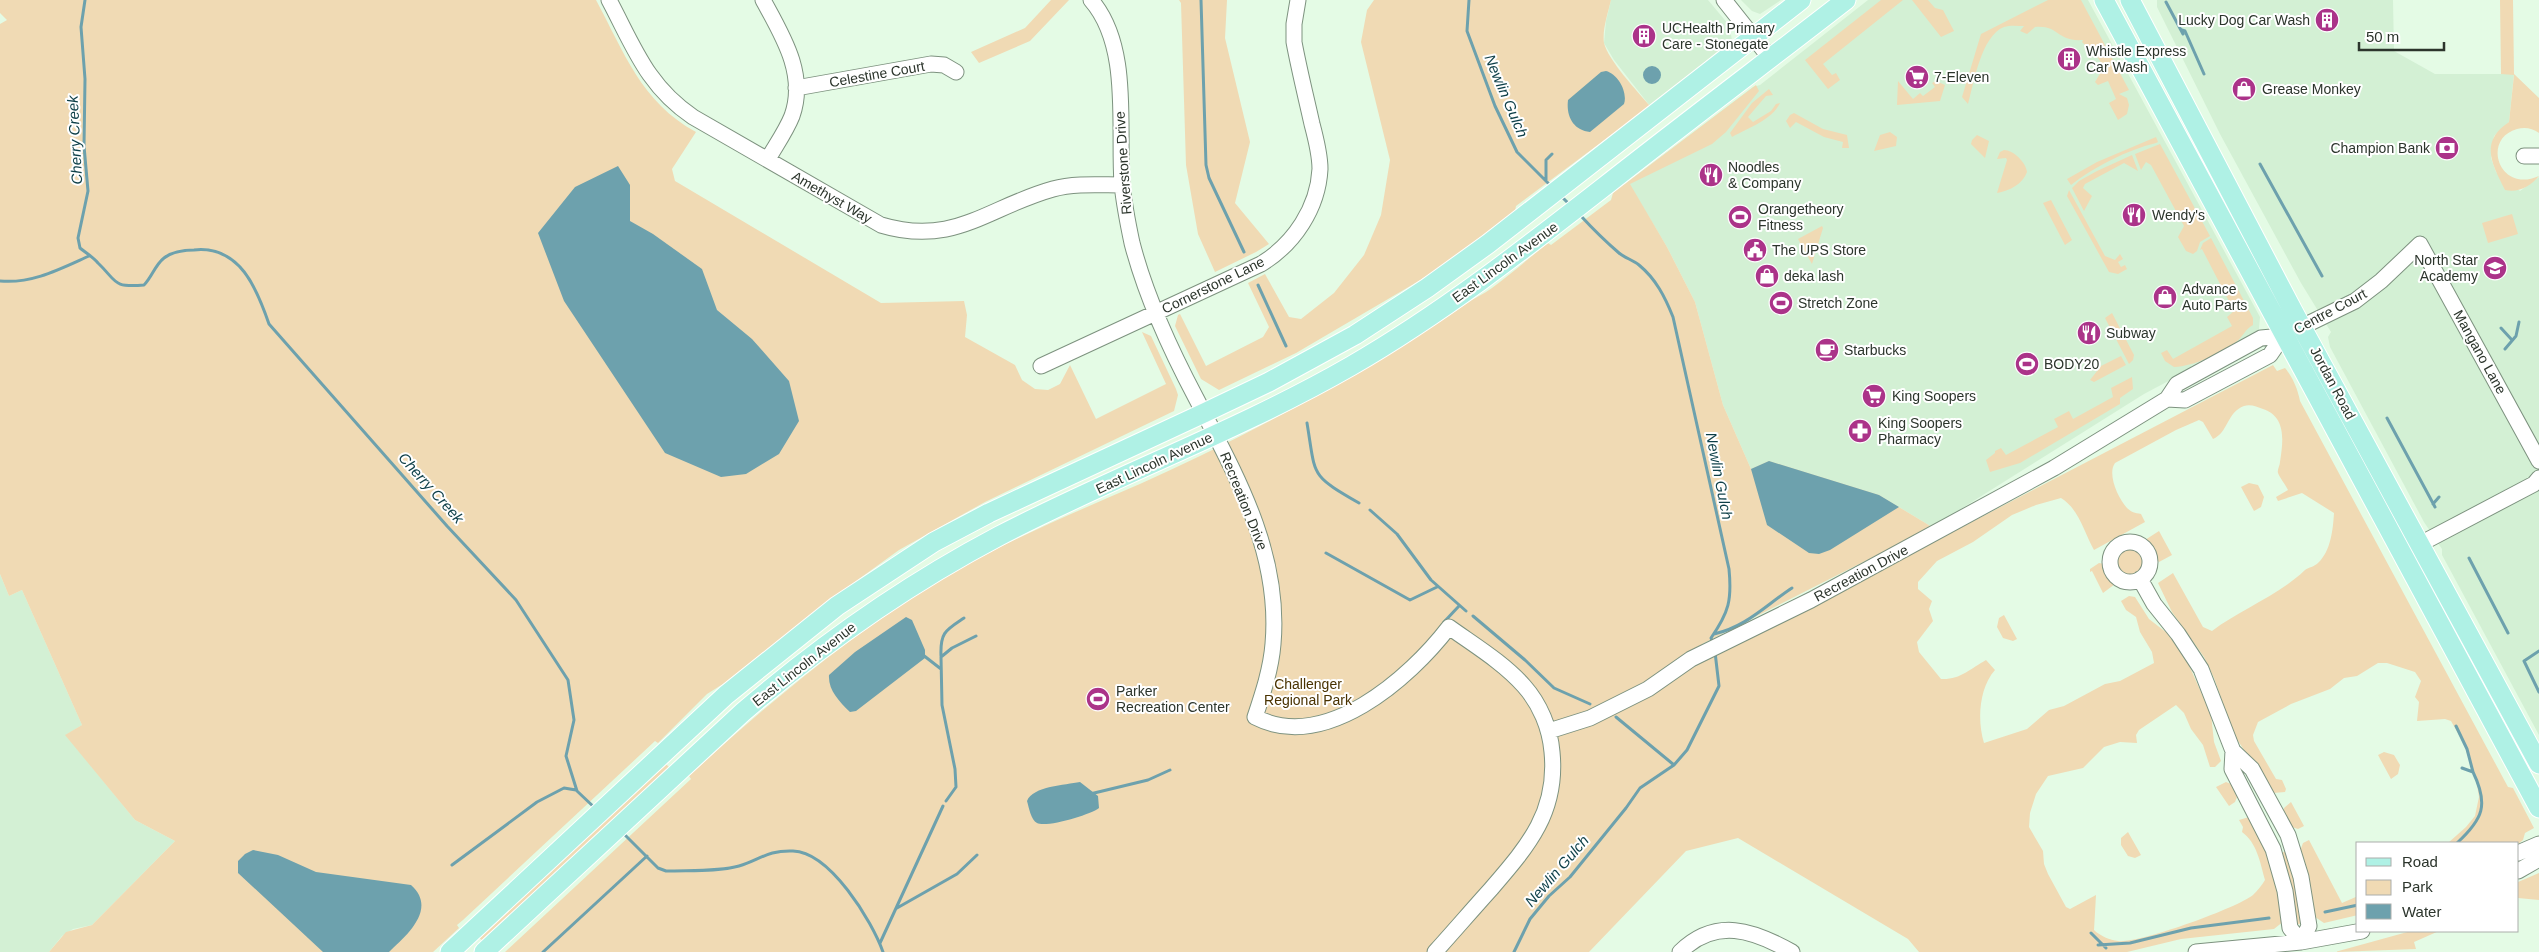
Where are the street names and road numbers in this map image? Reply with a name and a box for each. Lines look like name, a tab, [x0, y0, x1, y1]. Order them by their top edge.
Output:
street label: Celestine Court	[828, 58, 926, 90]
street label: Riverstone Drive	[1111, 111, 1135, 215]
street label: Amethyst Way	[789, 168, 875, 226]
street label: East Lincoln Avenue	[1449, 218, 1561, 306]
street label: Cornerstone Lane	[1159, 253, 1267, 317]
street label: Centre Court	[2291, 285, 2369, 337]
street label: Mangano Lane	[2450, 307, 2510, 397]
street label: Jordan Road	[2307, 344, 2359, 422]
street label: East Lincoln Avenue	[1093, 429, 1215, 497]
street label: Recreation Drive	[1217, 450, 1271, 553]
street label: Recreation Drive	[1811, 541, 1911, 605]
street label: East Lincoln Avenue	[749, 619, 859, 709]

